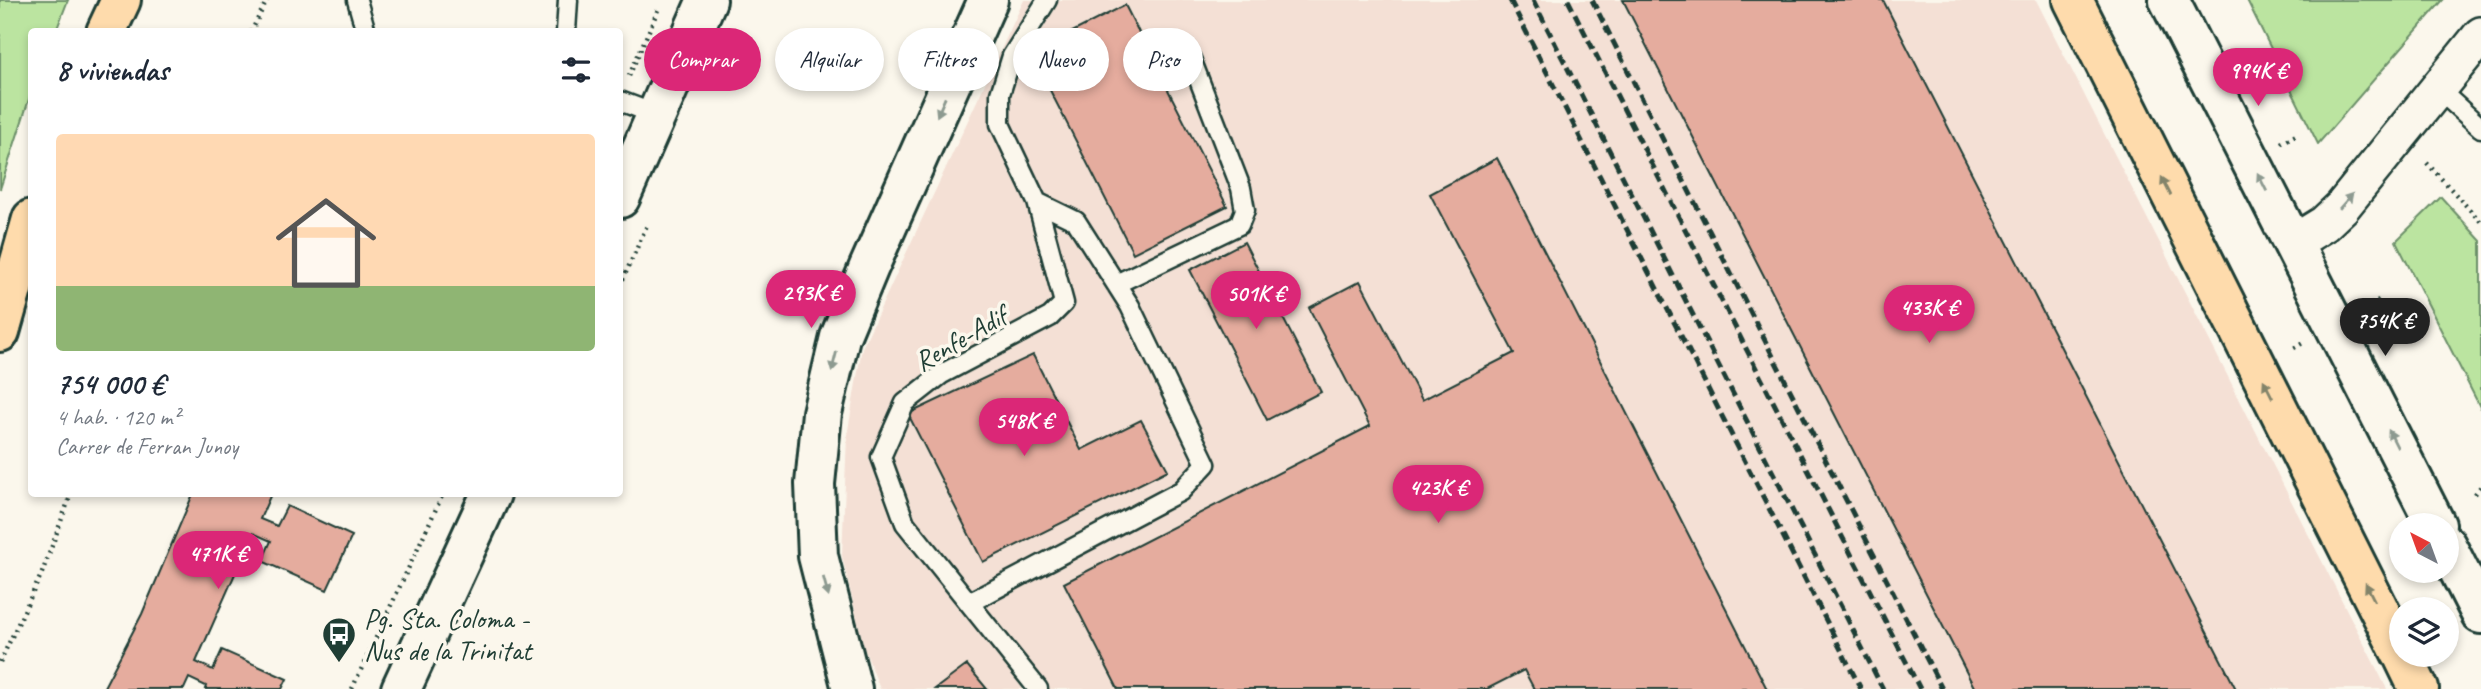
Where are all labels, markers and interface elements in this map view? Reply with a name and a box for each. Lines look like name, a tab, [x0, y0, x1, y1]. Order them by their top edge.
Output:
chip: Comprar	[644, 28, 761, 91]
chip: Alquilar	[775, 28, 884, 91]
chip: Filtros	[898, 28, 999, 91]
chip: Nuevo	[1013, 28, 1109, 91]
chip: Piso	[1123, 28, 1203, 91]
pin: 994K €	[2201, 48, 2315, 108]
text: 8 viviendas	[56, 51, 168, 89]
icon: filters	[557, 51, 595, 89]
text: 994K €	[2229, 56, 2287, 85]
one-way arrow	[935, 97, 947, 117]
one-way arrow	[2257, 172, 2268, 192]
one-way arrow	[2161, 176, 2172, 196]
icon: home	[263, 180, 389, 306]
one-way arrow	[2338, 192, 2354, 210]
pin: 293K €	[754, 270, 868, 330]
pin: 501K €	[1199, 272, 1313, 331]
text: 293K €	[782, 278, 840, 307]
text: 501K €	[1227, 279, 1285, 308]
pin: 433K €	[1872, 286, 1986, 345]
text: 433K €	[1900, 293, 1958, 322]
street label: Renfe-Adif	[908, 295, 1018, 379]
pin: 754K €	[2328, 298, 2442, 358]
text: 754K €	[2356, 306, 2414, 335]
one-way arrow	[828, 351, 839, 373]
text: 754 000 €	[56, 365, 164, 403]
one-way arrow	[2263, 379, 2274, 399]
pin: 548K €	[967, 398, 1081, 458]
text: 4 hab. · 120 m²	[56, 403, 180, 432]
text: 548K €	[995, 406, 1053, 435]
one-way arrow	[2388, 429, 2399, 449]
text: Carrer de Ferran Junoy	[56, 432, 238, 461]
pin: 423K €	[1381, 466, 1495, 525]
text: 423K €	[1409, 473, 1467, 502]
north arrow	[2389, 513, 2459, 583]
map controls	[2389, 513, 2459, 667]
pin: 471K €	[161, 532, 275, 591]
text: 471K €	[189, 539, 247, 568]
one-way arrow	[821, 576, 832, 598]
one-way arrow	[2365, 582, 2376, 602]
button: layers	[2389, 597, 2459, 667]
place label: Pg. Sta. Coloma - Nus de la Trinitat	[364, 601, 534, 668]
bus stop icon: Pg. Sta. Coloma - Nus de la Trinitat	[320, 615, 358, 664]

